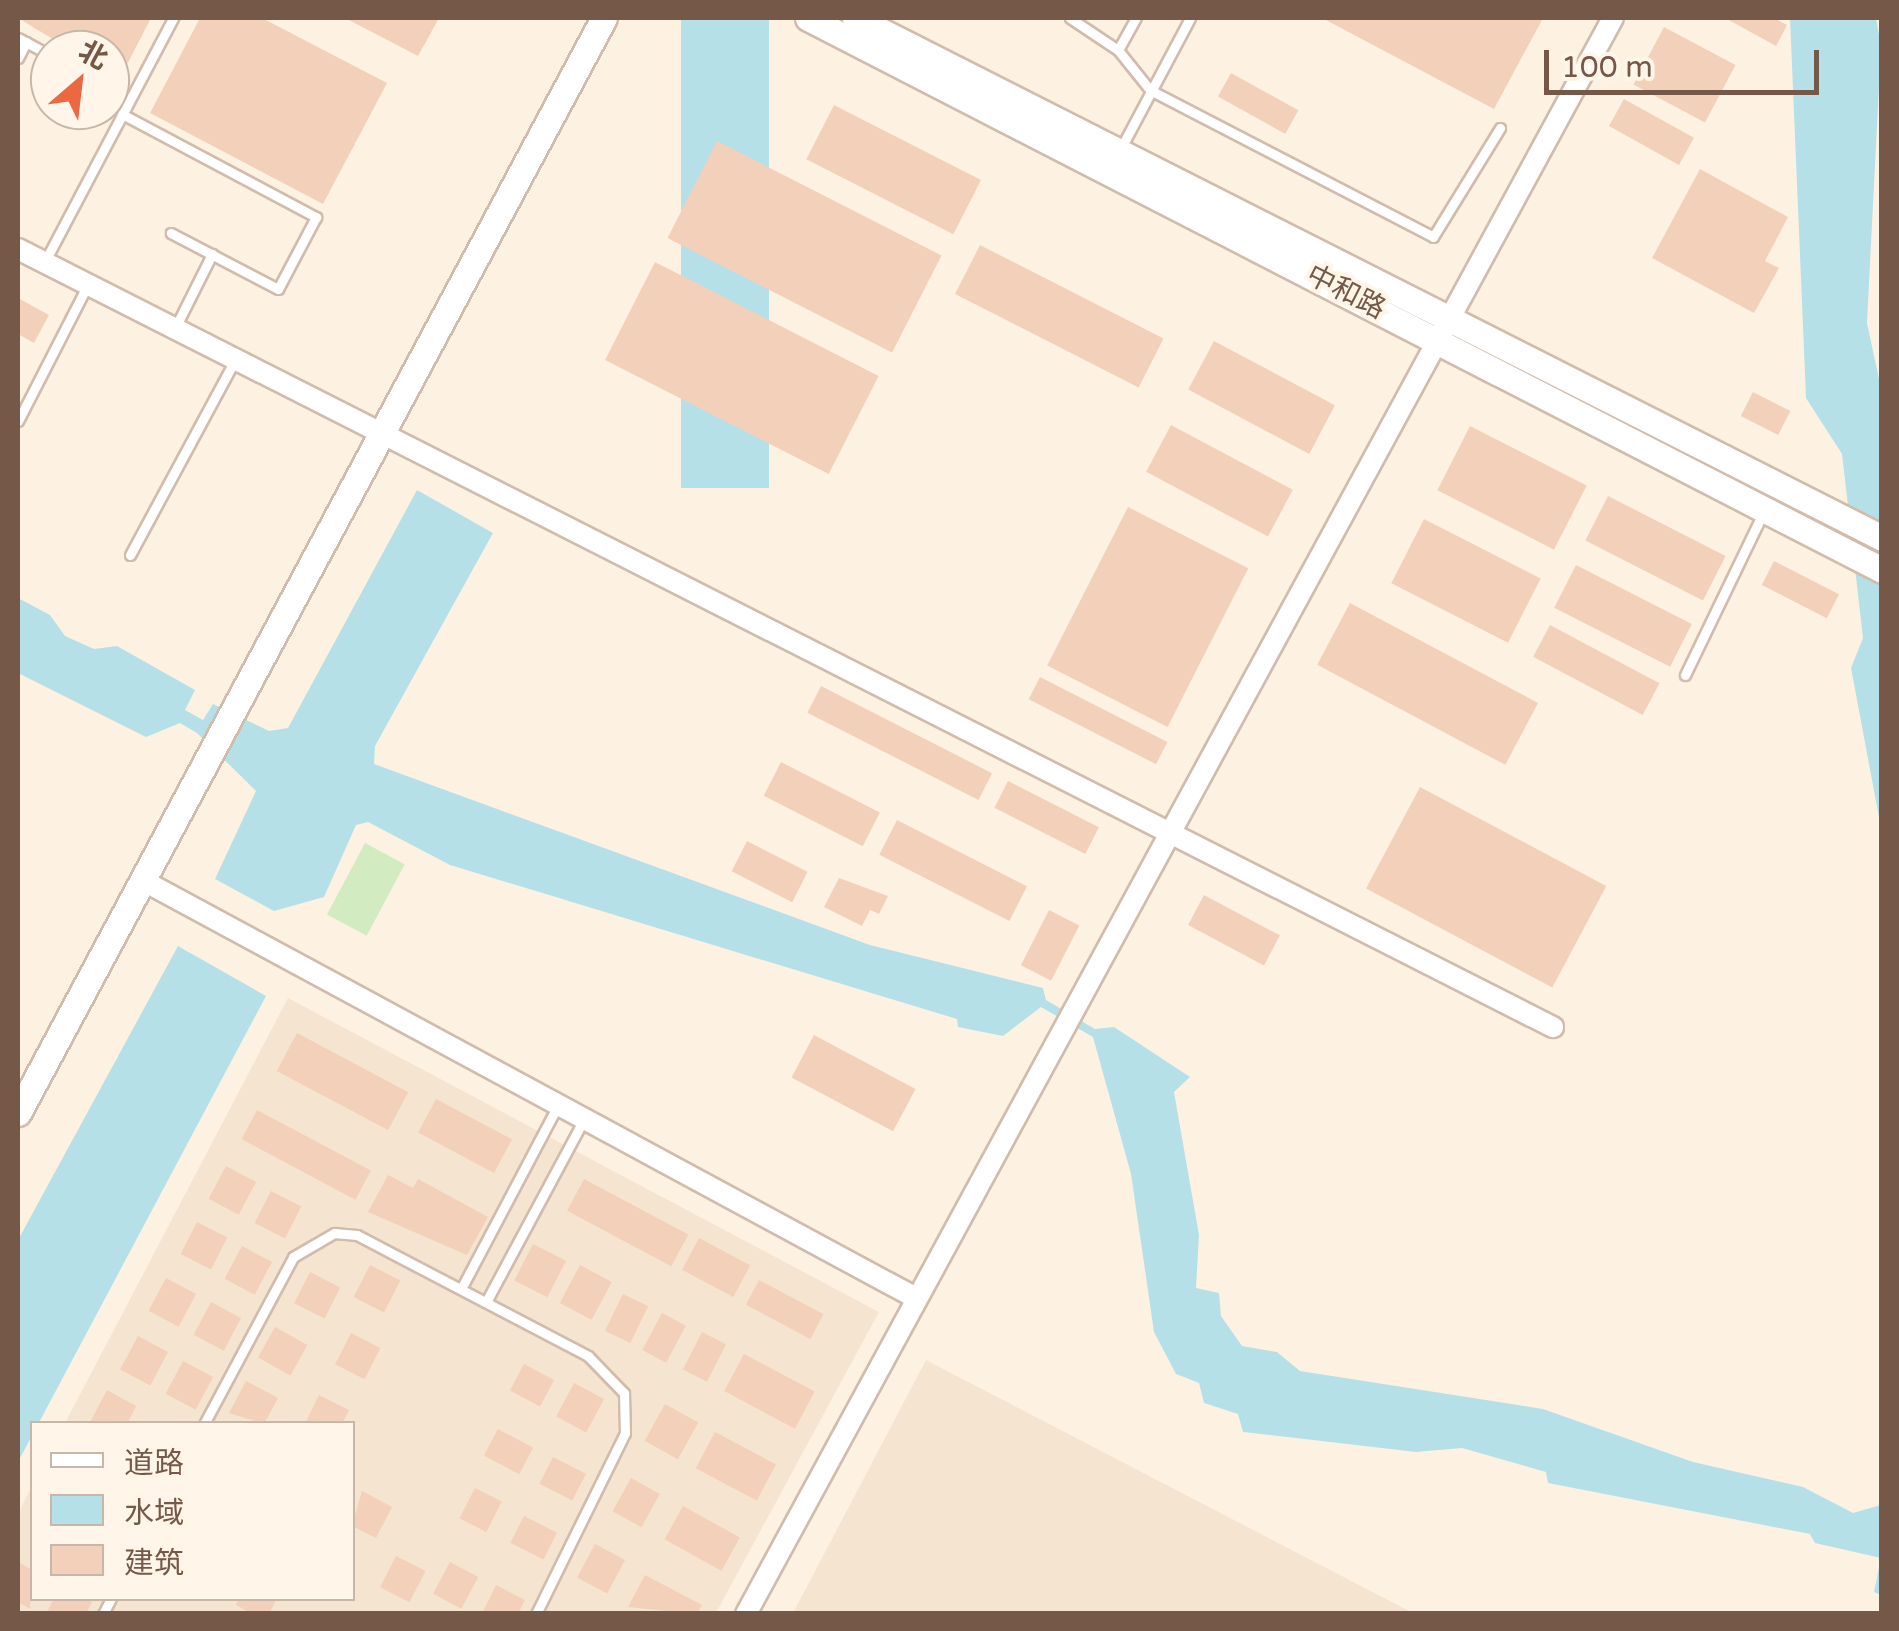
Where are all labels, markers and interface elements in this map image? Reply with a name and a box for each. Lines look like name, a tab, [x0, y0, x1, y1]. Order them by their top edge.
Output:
north arrow	[30, 30, 130, 130]
scale bar	[1549, 30, 1824, 92]
text: 北	[73, 34, 113, 77]
text: 100 m	[1561, 49, 1653, 86]
street label: 中和路	[1301, 258, 1391, 326]
legend	[30, 1421, 355, 1601]
text: 道路	[124, 1445, 184, 1482]
text: 水域	[124, 1495, 184, 1532]
text: 建筑	[124, 1545, 184, 1582]

